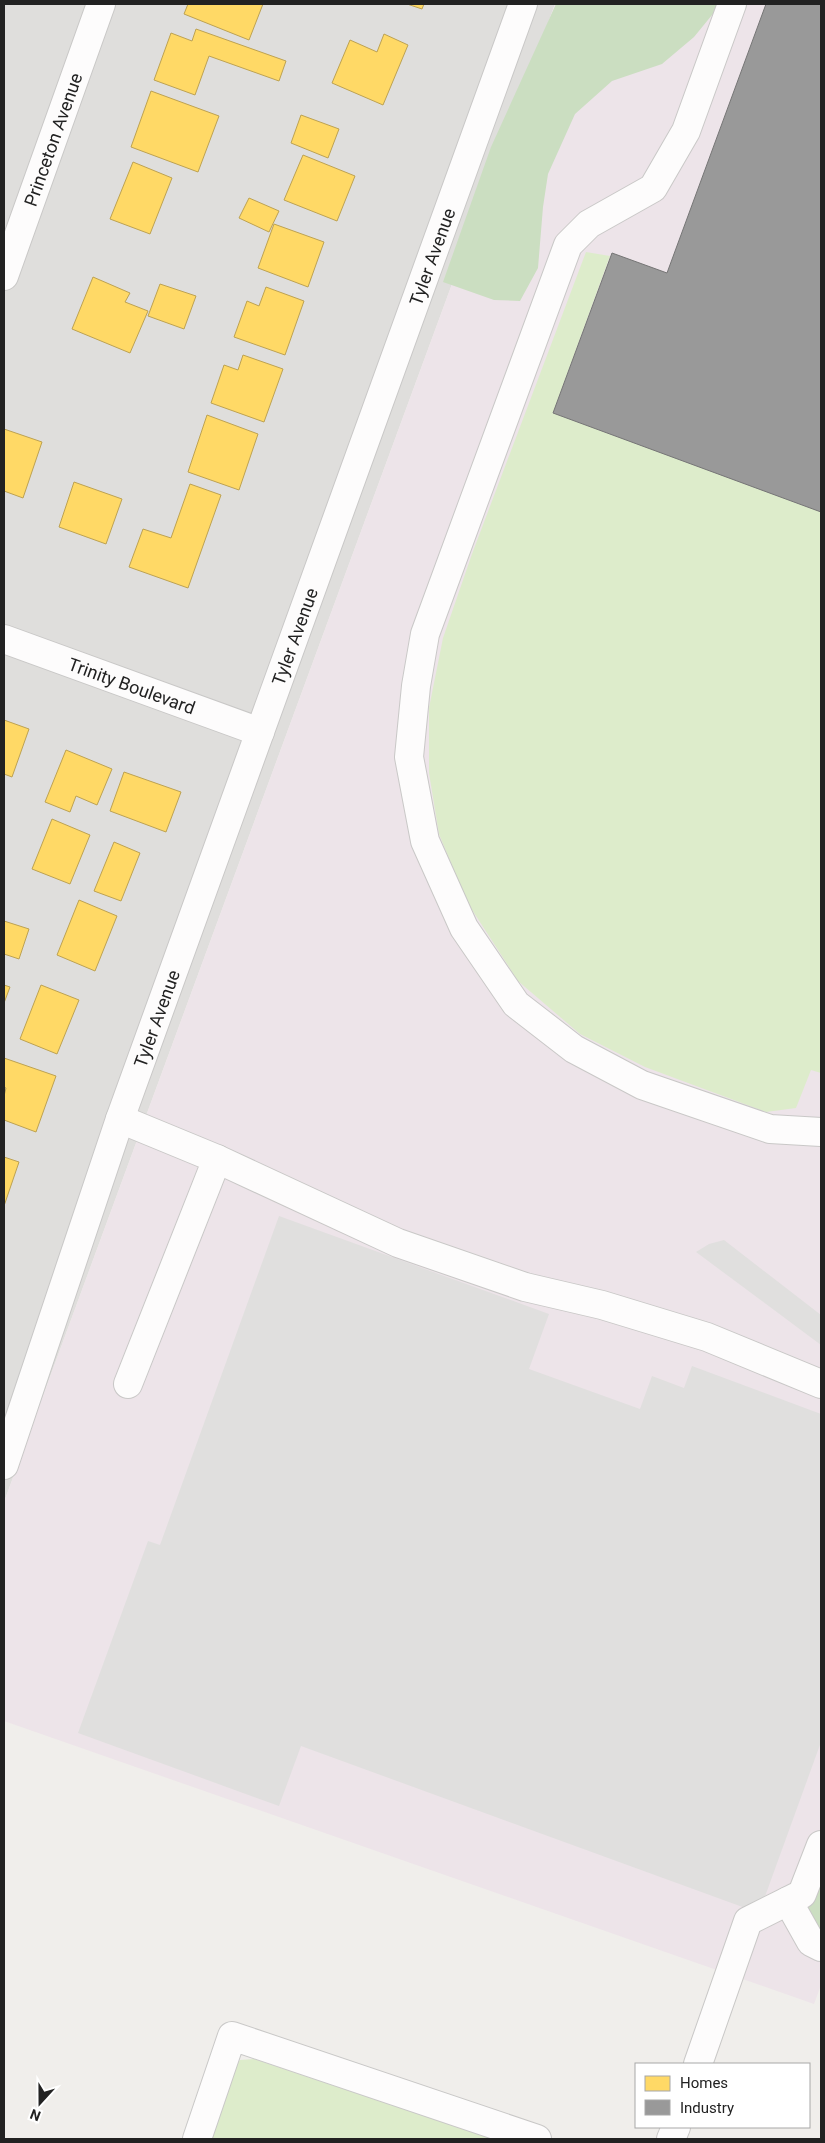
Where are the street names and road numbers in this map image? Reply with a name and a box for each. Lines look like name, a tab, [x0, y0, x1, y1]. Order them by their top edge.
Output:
street label: Princeton Avenue	[19, 70, 86, 209]
street label: Tyler Avenue	[405, 205, 459, 308]
street label: Tyler Avenue	[267, 585, 322, 688]
street label: Trinity Boulevard	[65, 653, 198, 718]
street label: Tyler Avenue	[129, 967, 184, 1070]

